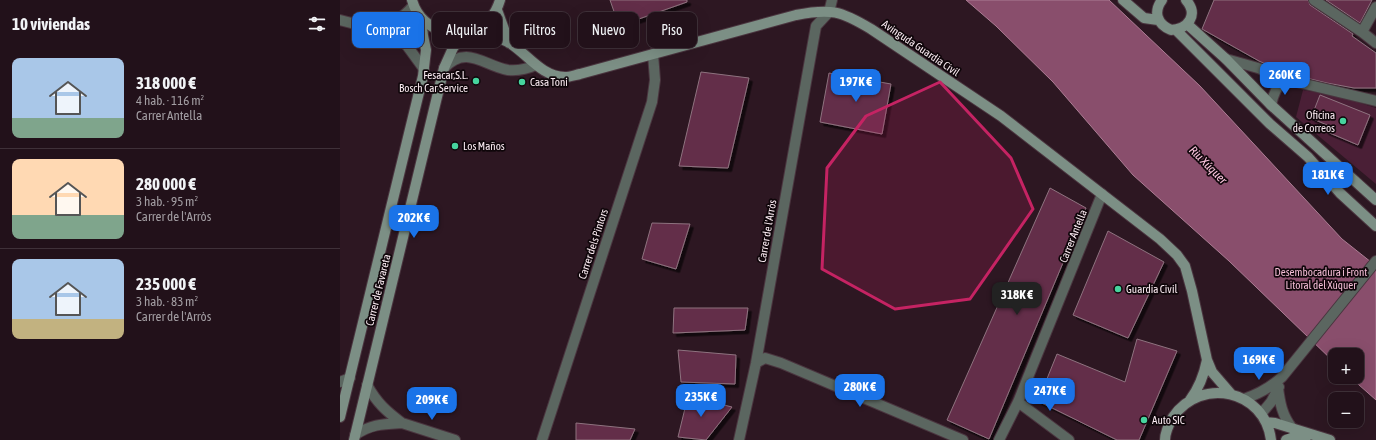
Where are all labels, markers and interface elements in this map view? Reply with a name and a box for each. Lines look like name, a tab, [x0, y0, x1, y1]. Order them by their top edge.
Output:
chip: Comprar	[352, 12, 424, 48]
chip: Alquilar	[432, 12, 502, 48]
chip: Filtros	[510, 12, 570, 48]
chip: Nuevo	[578, 12, 639, 48]
chip: Piso	[647, 12, 697, 48]
icon: filters	[306, 13, 328, 35]
text: 10 viviendas	[12, 14, 90, 34]
street label: Avinguda Guardia Civil	[880, 18, 962, 78]
pin: 260K €	[1252, 62, 1318, 96]
text: 260K €	[1269, 67, 1301, 82]
place label: Fesacar,S.L. Bosch Car Service	[399, 69, 468, 94]
pin: 197K €	[823, 69, 889, 103]
text: 318 000 €	[136, 73, 196, 93]
icon: home	[44, 74, 92, 122]
text: 197K €	[840, 74, 872, 89]
marker: Fesacar,S.L. Bosch Car Service	[471, 76, 481, 86]
place label: Casa Toni	[530, 76, 568, 88]
marker: Casa Toni	[517, 77, 527, 87]
text: 4 hab. · 116 m²	[136, 93, 204, 108]
text: Carrer Antella	[136, 108, 202, 123]
place label: Oficina de Correos	[1293, 109, 1335, 134]
marker: Oficina de Correos	[1338, 116, 1348, 126]
place label: Los Maños	[463, 140, 505, 152]
marker: Los Maños	[450, 141, 460, 151]
water label: Riu Xúquer	[1186, 143, 1230, 187]
pin: 181K €	[1295, 162, 1361, 196]
text: 181K €	[1312, 167, 1344, 182]
text: 280 000 €	[136, 174, 196, 194]
icon: home	[44, 175, 92, 223]
text: 3 hab. · 95 m²	[136, 194, 198, 209]
street label: Carrer de l'Arròs	[756, 198, 778, 263]
pin: 202K €	[381, 205, 447, 239]
street label: Carrer dels Pintors	[576, 207, 610, 281]
street label: Carrer Antella	[1057, 208, 1089, 264]
text: Carrer de l'Arròs	[136, 209, 211, 224]
text: 202K €	[398, 210, 430, 225]
street label: Carrer de Favareta	[363, 253, 393, 327]
park label: Desembocadura i Front Litoral del Xúquer	[1275, 266, 1367, 291]
text: 235 000 €	[136, 274, 196, 294]
icon: home	[44, 275, 92, 323]
pin: 318K €	[984, 282, 1050, 316]
place label: Guardia Civil	[1126, 283, 1177, 295]
marker: Guardia Civil	[1113, 284, 1123, 294]
text: 318K €	[1001, 287, 1033, 302]
text: 3 hab. · 83 m²	[136, 294, 198, 309]
text: Carrer de l'Arròs	[136, 309, 211, 324]
pin: 169K €	[1226, 347, 1292, 381]
map controls	[1328, 348, 1364, 428]
button: +	[1328, 348, 1364, 384]
text: 169K €	[1243, 352, 1275, 367]
pin: 280K €	[827, 374, 893, 408]
pin: 247K €	[1017, 378, 1083, 412]
text: 280K €	[844, 379, 876, 394]
text: 247K €	[1034, 383, 1066, 398]
pin: 235K €	[668, 384, 734, 418]
pin: 209K €	[399, 387, 465, 421]
text: 235K €	[685, 389, 717, 404]
text: 209K €	[416, 392, 448, 407]
button: −	[1328, 392, 1364, 428]
place label: Auto SIC	[1152, 414, 1185, 426]
marker: Auto SIC	[1139, 415, 1149, 425]

